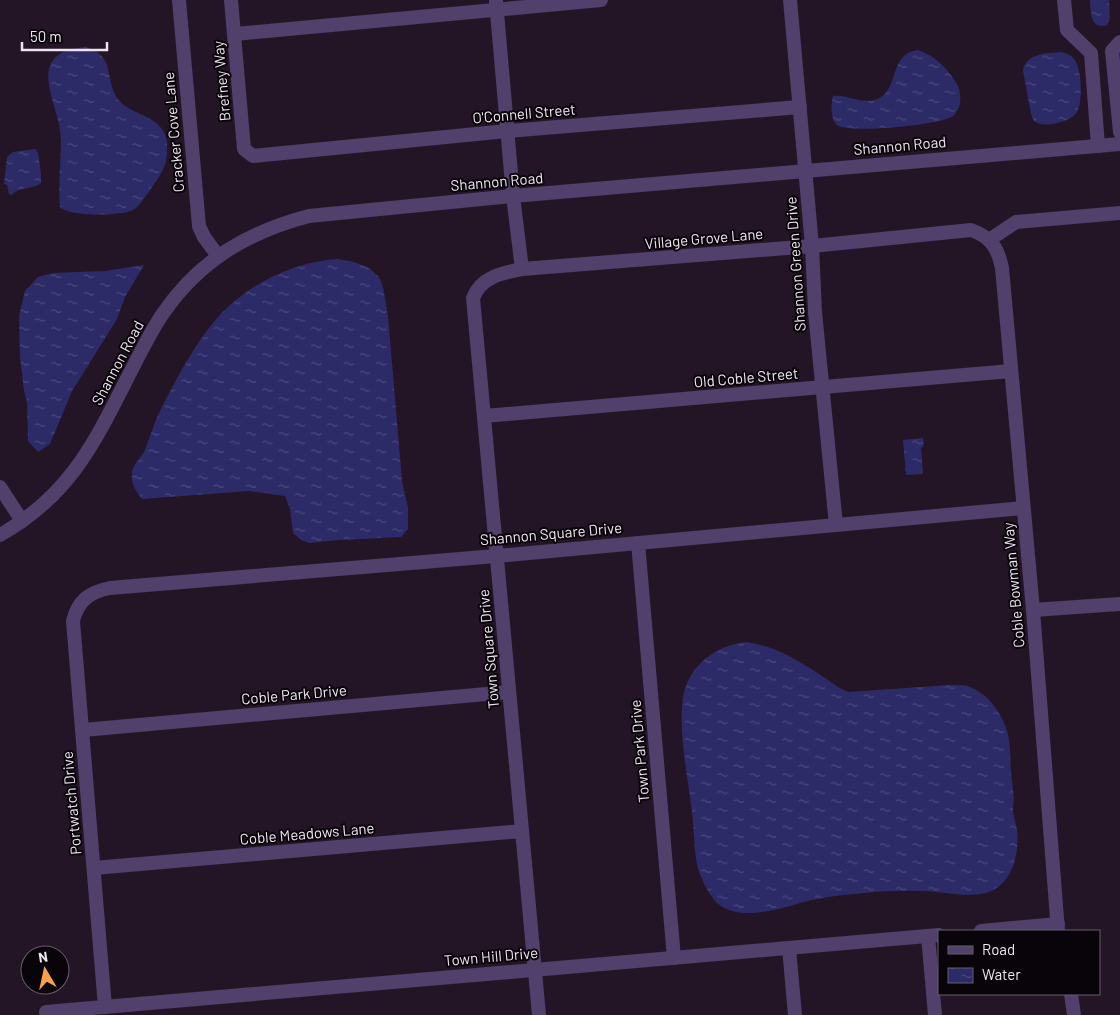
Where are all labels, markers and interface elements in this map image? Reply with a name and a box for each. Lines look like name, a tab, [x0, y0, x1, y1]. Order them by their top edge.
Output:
scale bar	[22, 20, 108, 52]
text: 50 m	[30, 27, 62, 45]
street label: Brefney Way	[209, 40, 233, 122]
street label: Cracker Cove Lane	[159, 71, 187, 193]
street label: O'Connell Street	[472, 100, 576, 126]
street label: Shannon Road	[853, 132, 947, 158]
street label: Shannon Road	[450, 168, 544, 194]
street label: Shannon Green Drive	[781, 196, 809, 332]
street label: Village Grove Lane	[644, 224, 764, 252]
street label: Shannon Road	[87, 317, 147, 408]
street label: Old Coble Street	[693, 363, 799, 391]
street label: Shannon Square Drive	[479, 518, 623, 548]
street label: Coble Bowman Way	[999, 521, 1027, 649]
street label: Town Square Drive	[474, 589, 502, 710]
street label: Coble Park Drive	[240, 680, 347, 708]
street label: Town Park Drive	[626, 699, 652, 803]
street label: Portwatch Drive	[58, 751, 84, 856]
street label: Coble Meadows Lane	[239, 818, 375, 848]
legend	[938, 930, 1100, 995]
text: Road	[982, 940, 1015, 958]
street label: Town Hill Drive	[443, 943, 539, 969]
north arrow	[20, 945, 70, 995]
text: N	[37, 948, 49, 966]
text: Water	[982, 965, 1021, 983]

